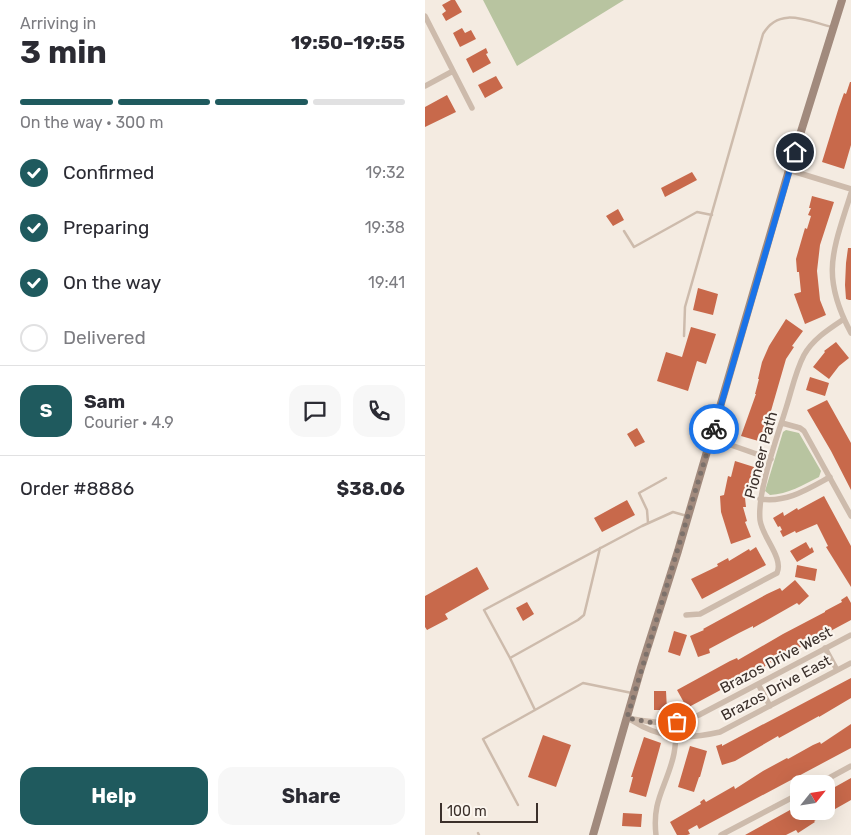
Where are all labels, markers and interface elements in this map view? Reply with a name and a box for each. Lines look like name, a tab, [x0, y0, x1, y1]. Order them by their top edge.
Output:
text: Arriving in	[20, 14, 96, 33]
text: 19:50–19:55	[291, 31, 405, 54]
text: 3 min	[20, 33, 107, 71]
text: On the way · 300 m	[20, 113, 163, 132]
pin	[774, 131, 816, 173]
icon: home	[781, 138, 809, 166]
icon: check	[20, 159, 48, 187]
text: Confirmed	[63, 161, 154, 184]
text: 19:32	[366, 163, 405, 182]
icon: check	[20, 214, 48, 242]
text: Preparing	[63, 216, 149, 239]
text: 19:38	[365, 218, 405, 237]
icon: check	[20, 269, 48, 297]
text: On the way	[63, 271, 161, 294]
text: 19:41	[368, 273, 405, 292]
text: Delivered	[63, 326, 146, 349]
button: chat	[289, 385, 341, 437]
button: phone	[353, 385, 405, 437]
text: Sam	[84, 390, 125, 413]
text: S	[40, 399, 52, 422]
courier	[689, 404, 739, 454]
street label: Pioneer Path	[741, 409, 781, 501]
text: Courier · 4.9	[84, 413, 174, 432]
icon: bike	[700, 415, 728, 443]
text: Order #8886	[20, 477, 134, 500]
text: $38.06	[336, 477, 405, 500]
street label: Brazos Drive West	[717, 623, 835, 697]
street label: Brazos Drive East	[718, 651, 834, 725]
pin	[656, 701, 698, 743]
icon: bag	[663, 708, 691, 736]
button: Help	[20, 767, 208, 825]
button: Share	[218, 767, 405, 825]
north arrow	[790, 775, 835, 820]
map controls	[790, 775, 835, 820]
scale bar	[440, 800, 537, 823]
text: 100 m	[447, 803, 487, 820]

